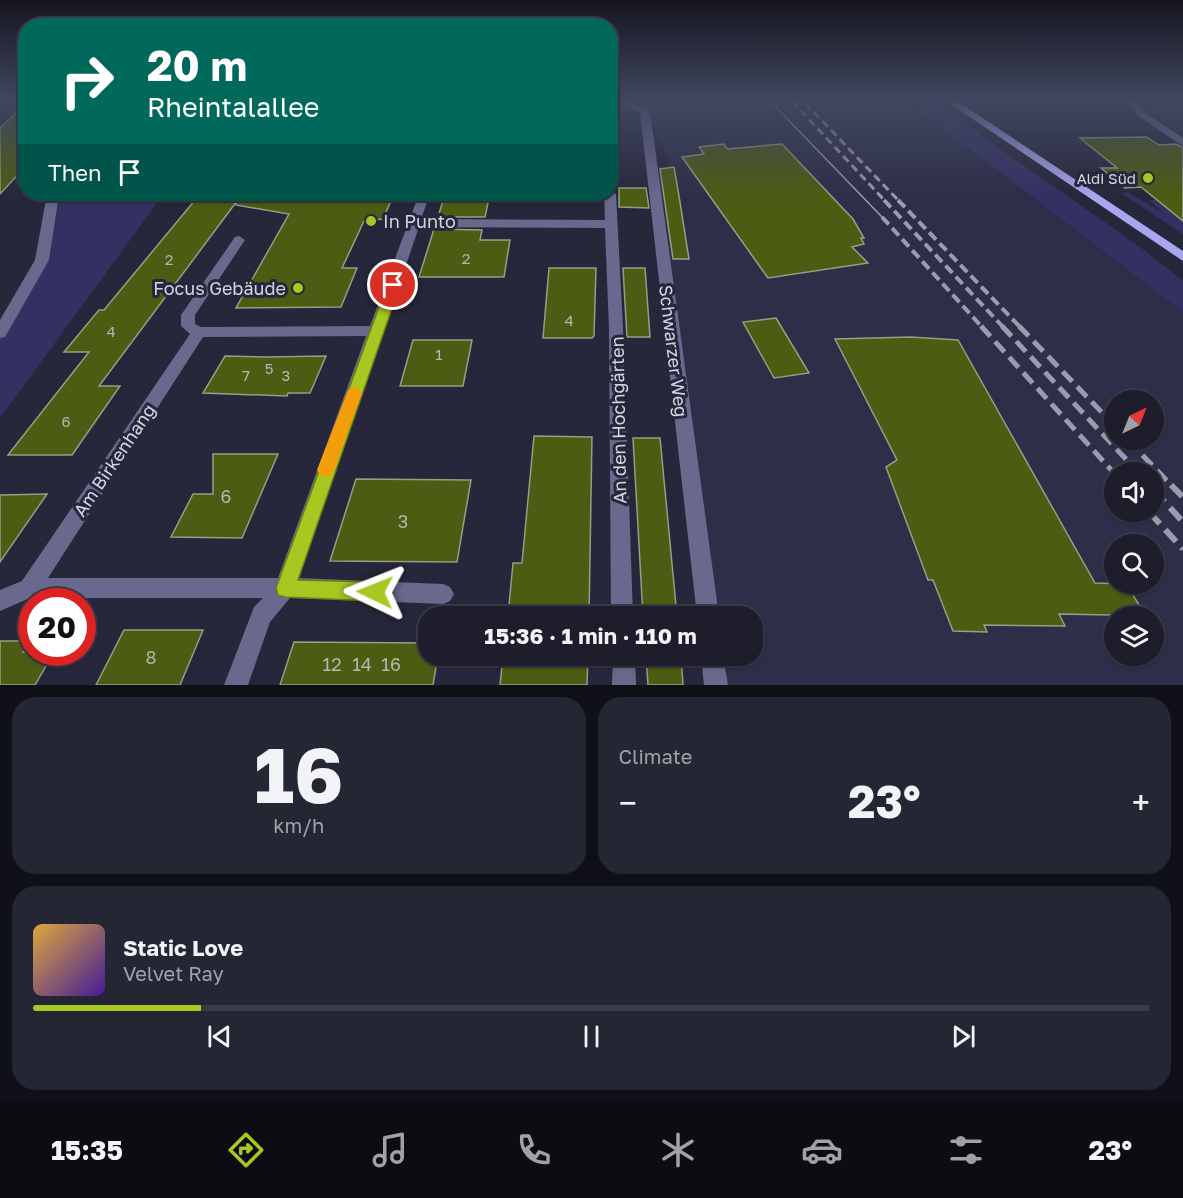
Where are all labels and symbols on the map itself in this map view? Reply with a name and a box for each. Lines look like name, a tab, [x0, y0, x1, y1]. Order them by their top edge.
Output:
place label: Aldi Süd	[1077, 169, 1136, 187]
marker: Aldi Süd	[1141, 171, 1155, 185]
place label: In Punto	[383, 210, 456, 232]
marker: In Punto	[364, 214, 378, 228]
house number: 2	[462, 249, 470, 267]
house number: 2	[165, 250, 173, 268]
pin	[367, 259, 418, 310]
place label: Focus Gebäude	[153, 277, 286, 299]
marker: Focus Gebäude	[291, 281, 305, 295]
street label: Schwarzer Weg	[655, 284, 693, 418]
house number: 4	[564, 311, 574, 329]
house number: 4	[106, 322, 116, 340]
street label: An den Hochgärten	[606, 336, 630, 504]
house number: 1	[435, 345, 443, 363]
house number: 5	[265, 359, 273, 377]
house number: 7	[242, 366, 250, 384]
house number: 3	[282, 366, 290, 384]
north arrow	[1104, 390, 1164, 450]
street label: Am Birkenhang	[68, 400, 160, 520]
house number: 6	[61, 412, 71, 430]
house number: 6	[221, 485, 231, 507]
house number: 3	[398, 510, 408, 532]
position arrow	[343, 560, 407, 624]
speed limit sign: 20	[18, 588, 96, 666]
house number: 8	[146, 646, 156, 668]
house number: 12	[322, 653, 342, 675]
house number: 14	[352, 653, 372, 675]
house number: 16	[381, 653, 401, 675]

